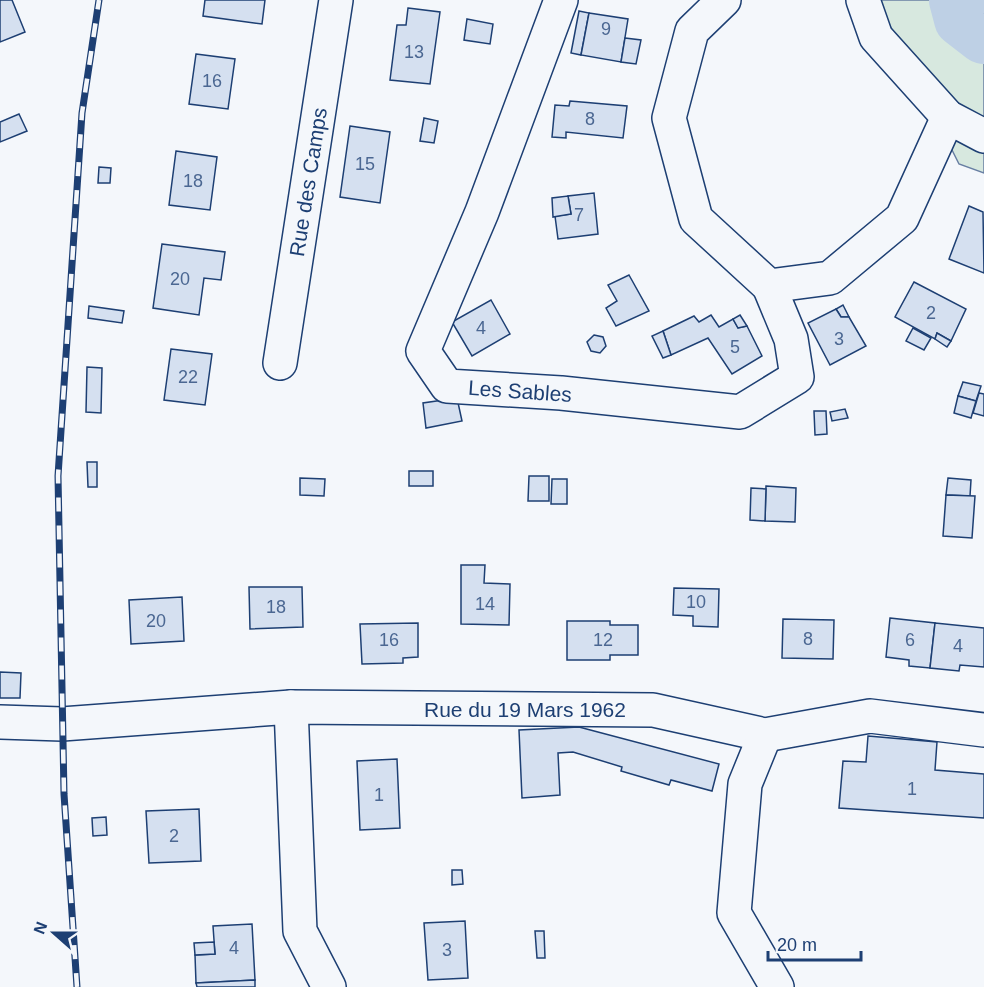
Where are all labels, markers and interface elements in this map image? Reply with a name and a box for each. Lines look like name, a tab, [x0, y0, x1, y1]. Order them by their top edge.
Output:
house number: 9	[601, 19, 611, 39]
house number: 13	[404, 42, 424, 62]
house number: 16	[202, 71, 222, 91]
street label: Rue des Camps	[285, 106, 331, 258]
house number: 8	[585, 109, 595, 129]
house number: 15	[355, 154, 375, 174]
house number: 18	[183, 171, 203, 191]
house number: 7	[574, 205, 584, 225]
house number: 20	[170, 269, 190, 289]
house number: 2	[926, 303, 936, 323]
house number: 4	[476, 318, 486, 338]
house number: 3	[834, 329, 844, 349]
house number: 5	[730, 337, 740, 357]
house number: 22	[178, 367, 198, 387]
street label: Les Sables	[467, 376, 573, 406]
house number: 10	[686, 592, 706, 612]
house number: 14	[475, 594, 495, 614]
house number: 18	[266, 597, 286, 617]
house number: 20	[146, 611, 166, 631]
house number: 8	[803, 629, 813, 649]
house number: 16	[379, 630, 399, 650]
house number: 12	[593, 630, 613, 650]
house number: 6	[905, 630, 915, 650]
house number: 4	[953, 636, 963, 656]
street label: Rue du 19 Mars 1962	[424, 698, 626, 721]
house number: 1	[907, 779, 917, 799]
house number: 1	[374, 785, 384, 805]
house number: 2	[169, 826, 179, 846]
north arrow	[24, 903, 84, 963]
text: N	[30, 919, 50, 936]
scale bar	[768, 924, 861, 962]
text: 20 m	[777, 935, 817, 955]
house number: 4	[229, 938, 239, 958]
house number: 3	[442, 940, 452, 960]

